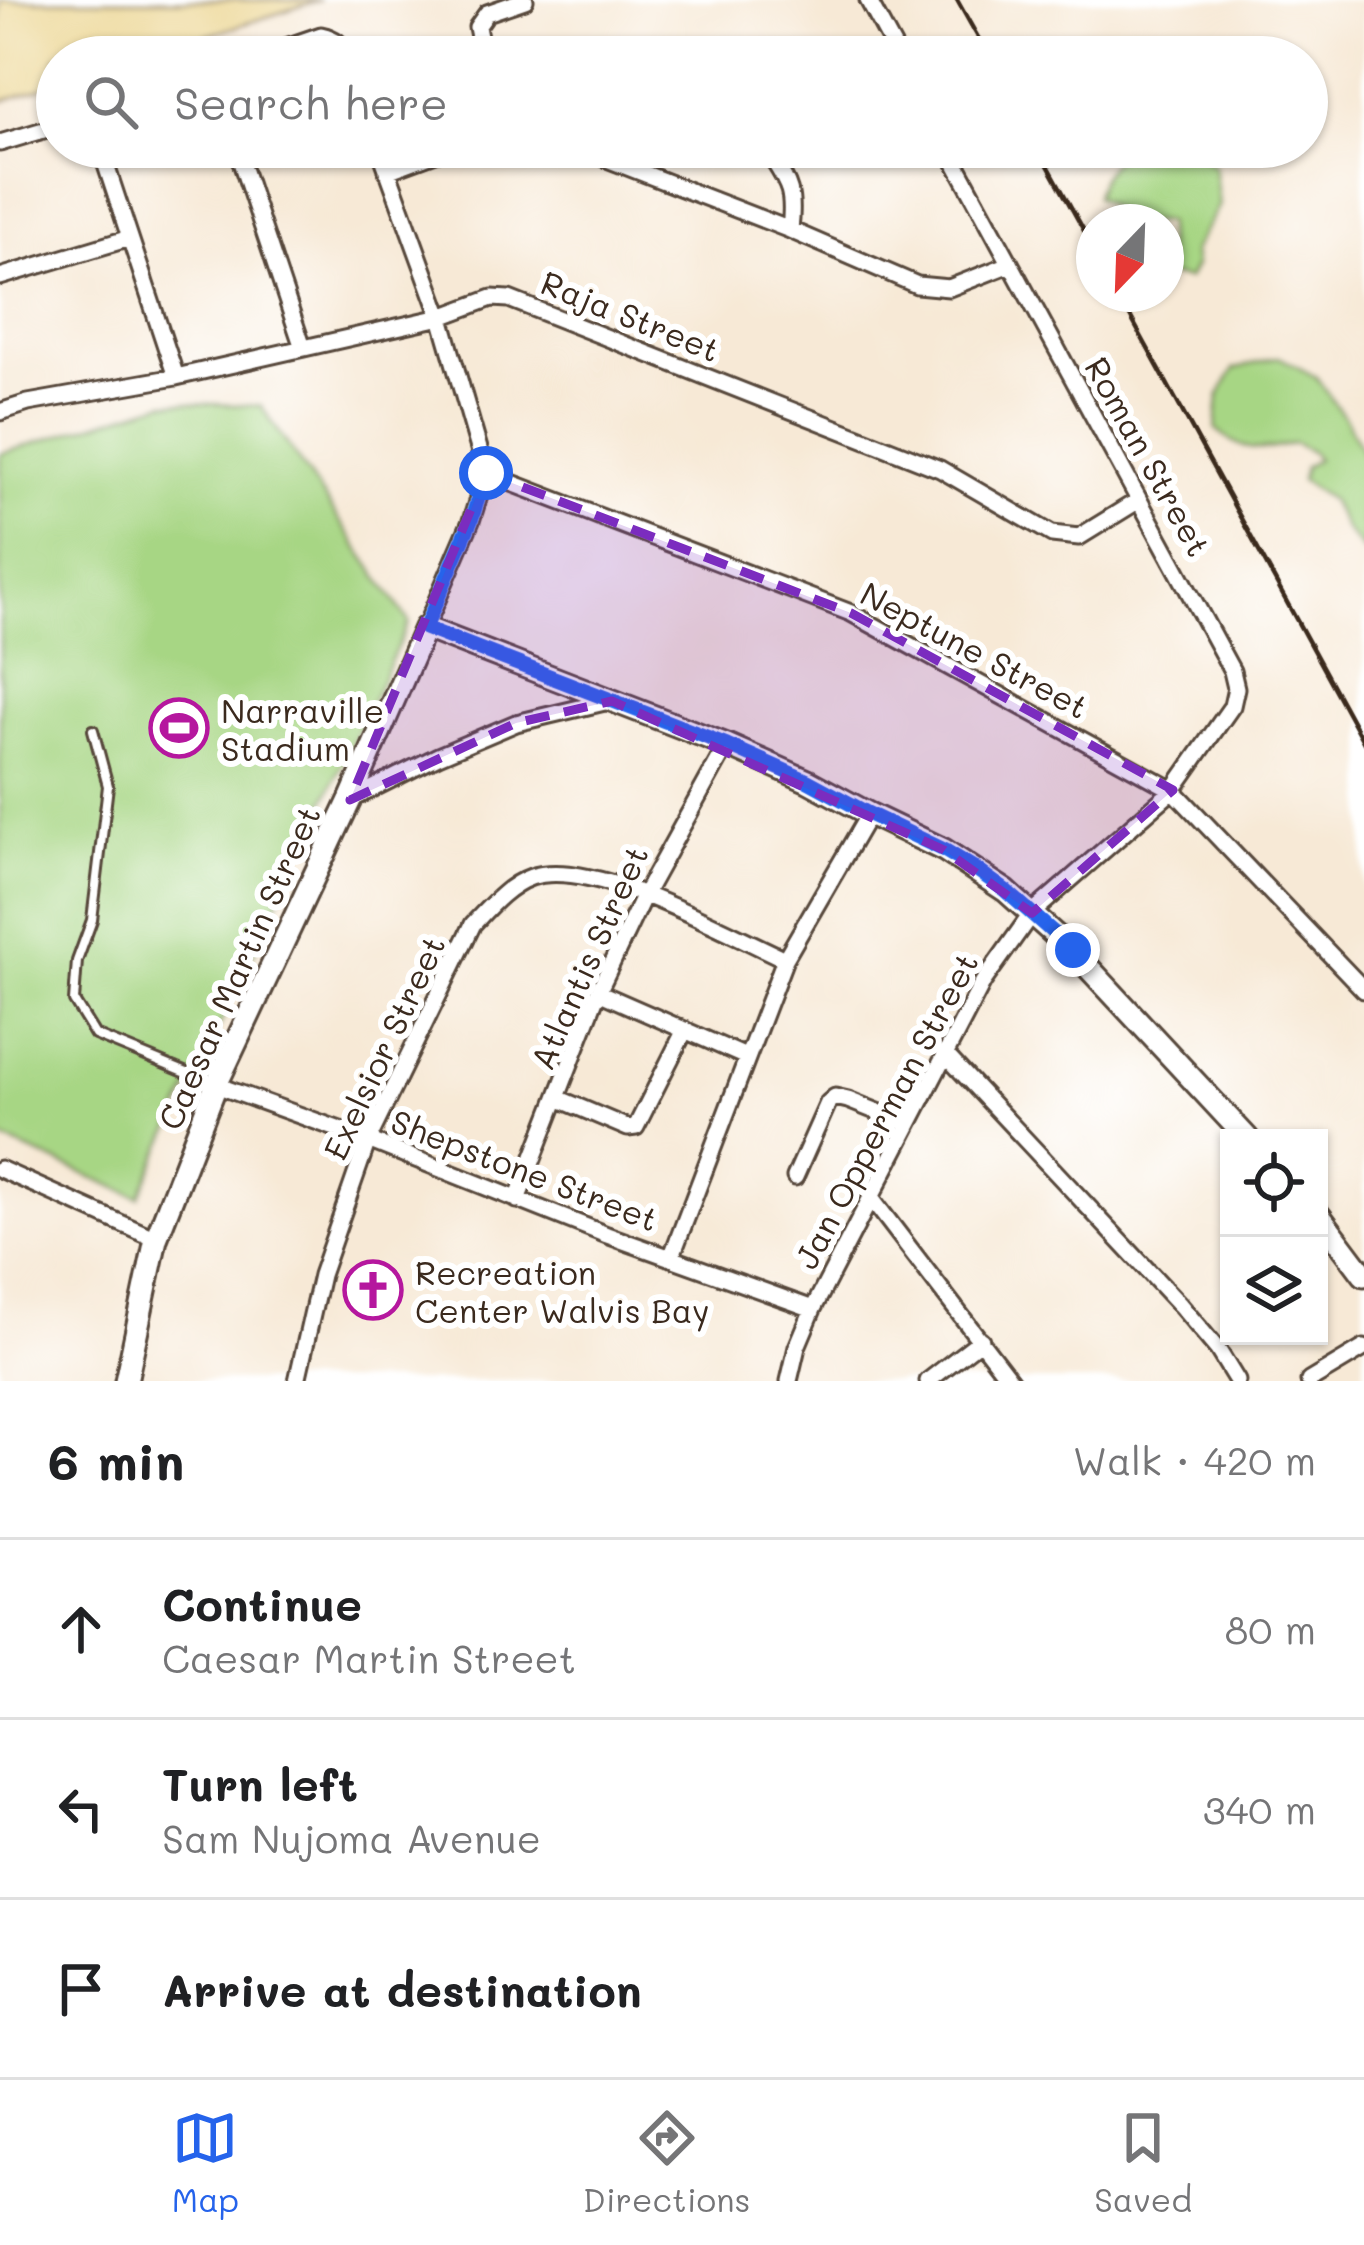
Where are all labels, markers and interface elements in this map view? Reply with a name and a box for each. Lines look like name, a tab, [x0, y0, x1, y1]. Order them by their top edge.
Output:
search box	[36, 36, 1328, 168]
icon: search	[78, 69, 144, 135]
text: Search here	[174, 73, 448, 131]
north arrow	[1076, 204, 1184, 312]
street label: Raja Street	[535, 260, 727, 370]
street label: Roman Street	[1077, 349, 1221, 563]
route start	[459, 446, 513, 500]
street label: Neptune Street	[854, 571, 1096, 727]
place label: Narraville Stadium	[221, 688, 384, 769]
sports icon: Narraville Stadium	[148, 697, 210, 759]
street label: Caesar Martin Street	[147, 798, 329, 1136]
street label: Atlantis Street	[519, 838, 657, 1076]
route end	[1046, 923, 1100, 977]
street label: Exelsior Street	[312, 928, 454, 1166]
street label: Jan Opperman Street	[783, 944, 987, 1276]
street label: Shepstone Street	[385, 1098, 665, 1240]
map controls	[1220, 1129, 1328, 1345]
button: locate	[1220, 1129, 1328, 1237]
button: layers	[1220, 1237, 1328, 1345]
place label: Recreation Center Walvis Bay	[415, 1250, 710, 1332]
church icon: Recreation Center Walvis Bay	[342, 1259, 404, 1321]
text: 6 min	[48, 1426, 184, 1493]
text: Walk · 420 m	[1073, 1434, 1316, 1485]
text: Continue	[162, 1574, 362, 1632]
icon: ahead	[48, 1596, 114, 1662]
text: 80 m	[1225, 1603, 1316, 1654]
text: Caesar Martin Street	[162, 1632, 576, 1683]
text: Turn left	[162, 1754, 358, 1812]
icon: left	[48, 1776, 114, 1842]
text: 340 m	[1203, 1783, 1316, 1834]
text: Sam Nujoma Avenue	[162, 1812, 541, 1863]
icon: arrive	[48, 1956, 114, 2022]
text: Arrive at destination	[162, 1960, 642, 2018]
tab: Map	[172, 2105, 239, 2220]
tab: Directions	[583, 2105, 750, 2220]
tab: Saved	[1094, 2105, 1192, 2220]

